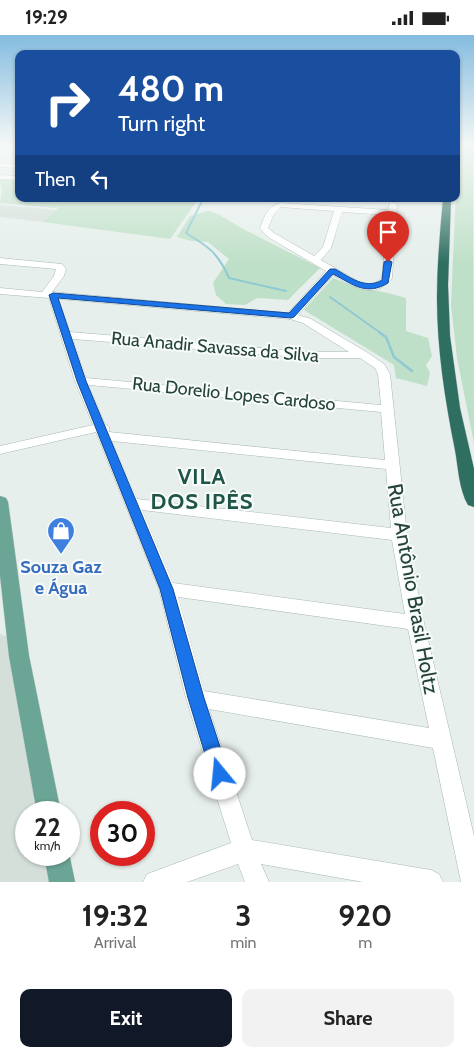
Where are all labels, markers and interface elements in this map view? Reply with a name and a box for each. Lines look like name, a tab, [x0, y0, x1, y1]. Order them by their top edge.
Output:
text: 19:29	[25, 6, 68, 29]
text: 480 m	[118, 67, 224, 110]
icon: right	[35, 70, 100, 135]
text: Turn right	[118, 110, 205, 137]
icon: left	[86, 165, 114, 193]
text: Then	[35, 168, 76, 191]
pin	[367, 211, 409, 262]
icon: arrive	[374, 218, 402, 246]
street label: Rua Anadir Savassa da Silva	[110, 327, 320, 367]
street label: Rua Dorelio Lopes Cardoso	[131, 372, 337, 416]
district label: VILA DOS IPÊS	[151, 463, 253, 515]
street label: Rua Antônio Brasil Holtz	[383, 482, 444, 696]
shop icon: Souza Gaz e Água	[46, 516, 76, 555]
place label: Souza Gaz e Água	[20, 556, 102, 599]
position arrow	[193, 747, 245, 799]
speed limit sign: 30	[90, 801, 155, 866]
text: 22	[34, 812, 61, 842]
text: km/h	[34, 838, 61, 853]
text: 19:32	[82, 897, 148, 934]
text: 3	[235, 897, 251, 934]
text: 920	[338, 897, 392, 934]
text: Arrival	[94, 933, 136, 952]
text: min	[230, 933, 257, 952]
text: m	[358, 933, 372, 952]
button: Exit	[20, 989, 232, 1047]
button: Share	[242, 989, 454, 1047]

